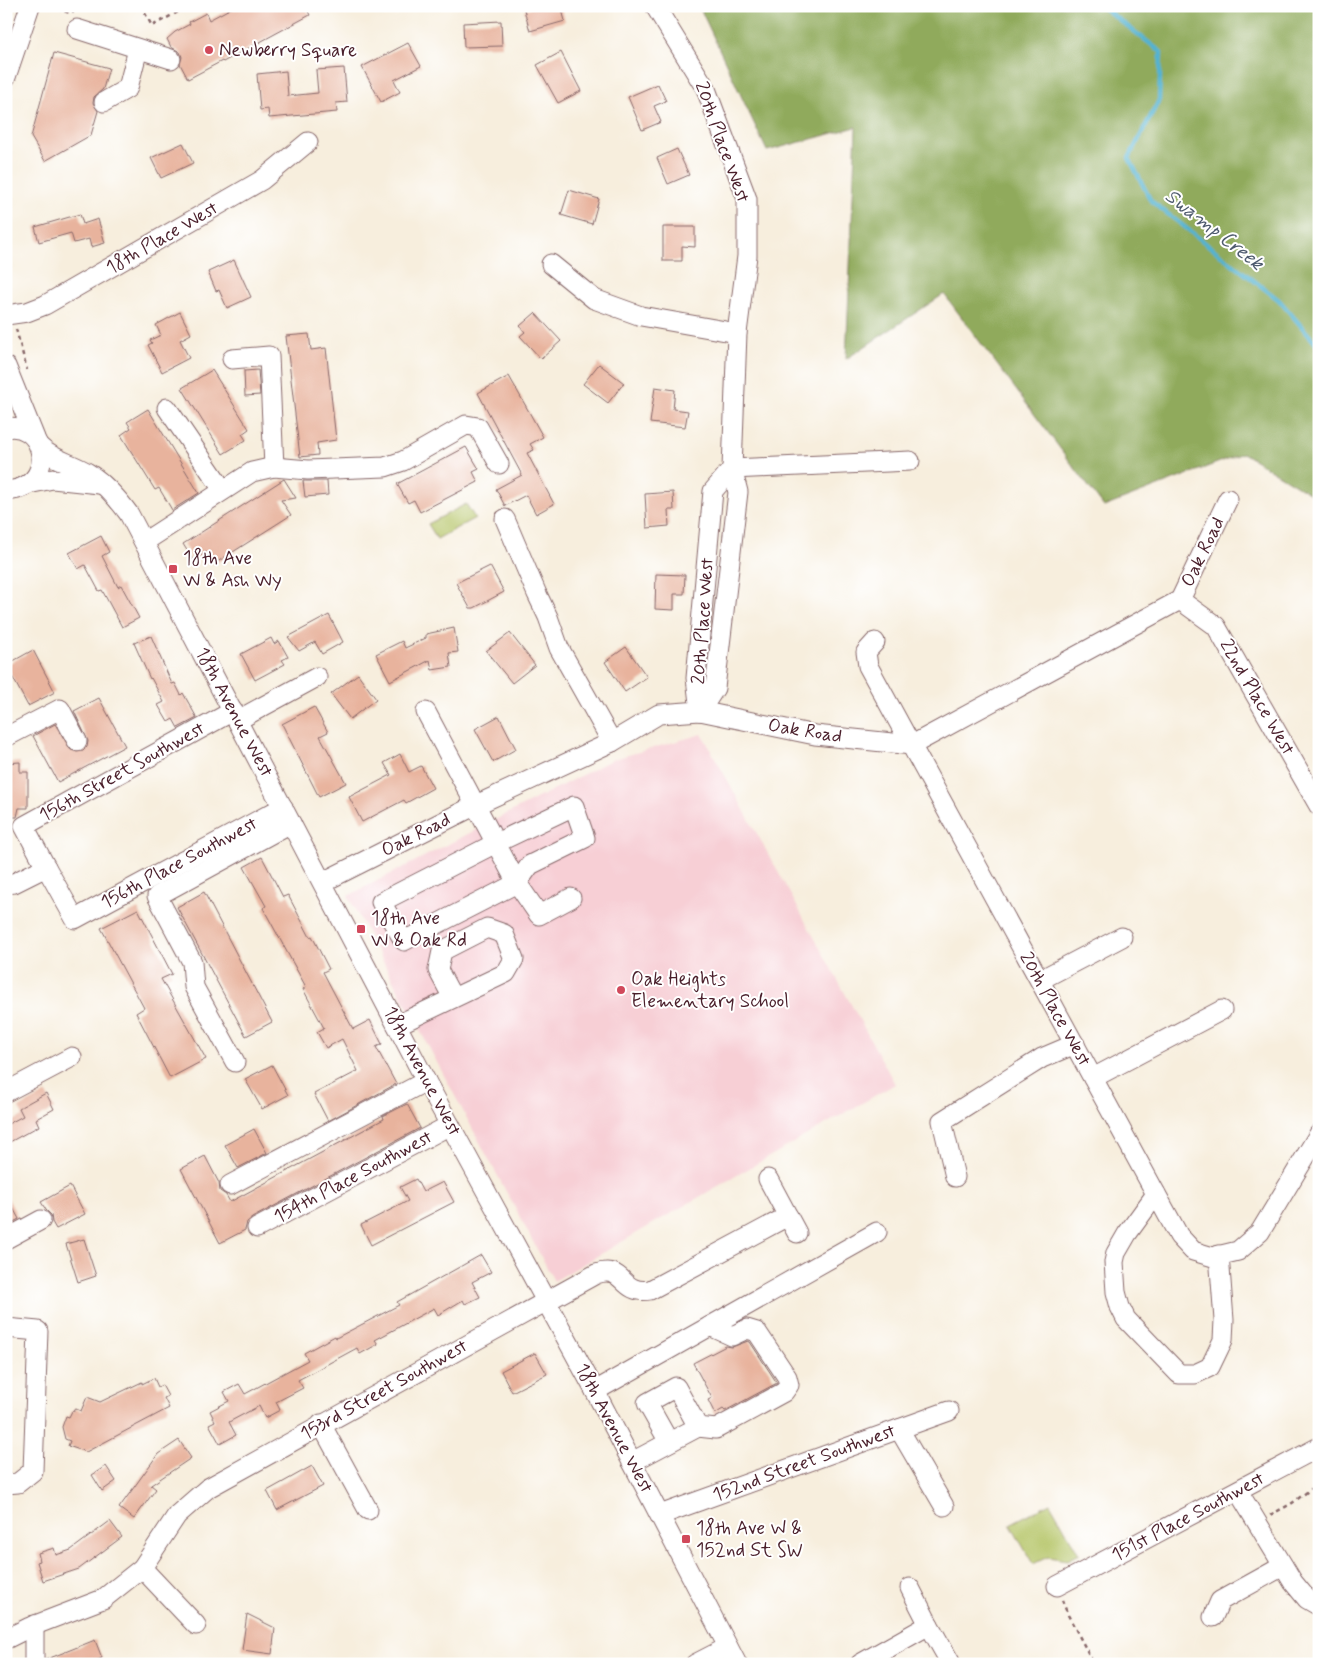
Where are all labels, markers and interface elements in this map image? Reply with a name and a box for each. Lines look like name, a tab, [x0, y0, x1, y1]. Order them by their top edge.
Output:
place label: Newberry Square	[219, 38, 357, 63]
marker: Newberry Square	[203, 44, 215, 56]
street label: 20th Place West	[689, 78, 755, 206]
water label: Swamp Creek	[1159, 183, 1270, 278]
street label: 18th Place West	[101, 196, 223, 280]
street label: Oak Road	[1175, 513, 1231, 591]
place label: 18th Ave W & Ash Wy	[183, 546, 282, 593]
street label: 20th Place West	[686, 557, 720, 685]
marker: 18th Ave W & Ash Wy	[167, 563, 179, 575]
street label: 22nd Place West	[1214, 634, 1300, 760]
street label: 18th Avenue West	[189, 643, 279, 781]
street label: Oak Road	[766, 713, 844, 749]
street label: 156th Street Southwest	[35, 716, 209, 828]
street label: Oak Road	[377, 807, 455, 863]
street label: 156th Place Southwest	[96, 811, 262, 915]
place label: 18th Ave W & Oak Rd	[371, 906, 467, 953]
marker: 18th Ave W & Oak Rd	[355, 923, 367, 935]
street label: 20th Place West	[1013, 947, 1097, 1071]
place label: Oak Heights Elementary School	[631, 967, 789, 1014]
marker: Oak Heights Elementary School	[615, 984, 627, 996]
street label: 18th Avenue West	[377, 1002, 467, 1140]
street label: 154th Place Southwest	[269, 1125, 437, 1229]
street label: 153rd Street Southwest	[296, 1334, 472, 1446]
street label: 18th Avenue West	[569, 1359, 659, 1497]
street label: 152nd Street Southwest	[709, 1418, 899, 1508]
street label: 151st Place Southwest	[1107, 1466, 1269, 1568]
place label: 18th Ave W & 152nd St SW	[696, 1516, 803, 1563]
marker: 18th Ave W & 152nd St SW	[680, 1533, 692, 1545]

